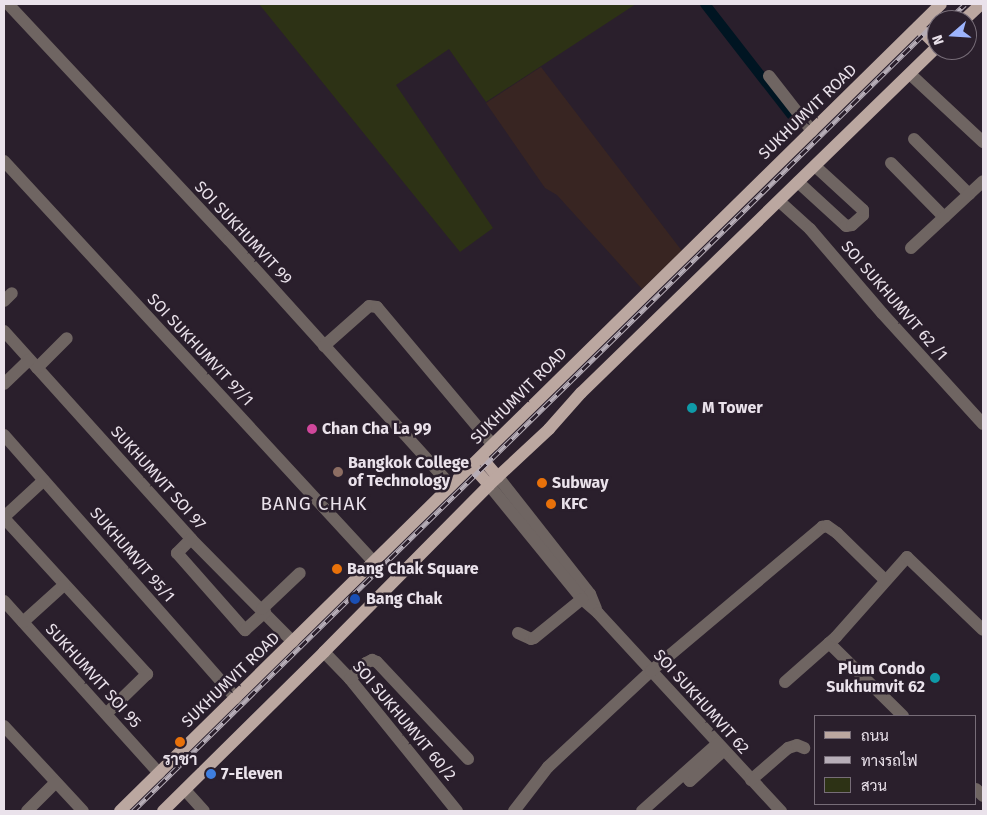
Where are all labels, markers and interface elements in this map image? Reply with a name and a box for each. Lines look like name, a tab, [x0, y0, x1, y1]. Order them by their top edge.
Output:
north arrow	[927, 10, 977, 60]
text: N	[929, 33, 948, 47]
street label: SUKHUMVIT ROAD	[755, 60, 861, 164]
street label: SOI SUKHUMVIT 99	[190, 177, 296, 289]
street label: SOI SUKHUMVIT 62 /1	[837, 237, 951, 365]
street label: SOI SUKHUMVIT 97/1	[143, 290, 257, 410]
street label: SUKHUMVIT ROAD	[467, 344, 571, 448]
place label: M Tower	[702, 398, 763, 418]
marker: M Tower	[686, 402, 698, 414]
place label: Chan Cha La 99	[322, 419, 431, 439]
street label: SUKHUMVIT SOI 97	[106, 422, 210, 534]
marker: Chan Cha La 99	[306, 423, 318, 435]
place label: Bangkok College of Technology	[348, 453, 469, 491]
marker: Bangkok College of Technology	[332, 466, 344, 478]
place label: Subway	[552, 473, 608, 493]
marker: Subway	[536, 477, 548, 489]
district label: BANG CHAK	[259, 493, 369, 515]
place label: KFC	[561, 494, 588, 514]
marker: KFC	[545, 498, 557, 510]
street label: SUKHUMVIT 95/1	[86, 504, 178, 606]
place label: Bang Chak Square	[347, 559, 479, 579]
marker: Bang Chak Square	[331, 563, 343, 575]
place label: Bang Chak	[366, 589, 442, 609]
marker: Bang Chak	[348, 592, 362, 606]
street label: SUKHUMVIT SOI 95	[41, 620, 145, 732]
street label: SUKHUMVIT ROAD	[178, 628, 284, 732]
street label: SOI SUKHUMVIT 62	[649, 646, 753, 758]
street label: SOI SUKHUMVIT 60/2	[348, 657, 460, 785]
place label: Plum Condo Sukhumvit 62	[826, 659, 925, 697]
marker: Plum Condo Sukhumvit 62	[929, 672, 941, 684]
legend	[814, 715, 977, 805]
text: ถนน	[861, 727, 889, 745]
marker: ราชา	[174, 736, 186, 748]
place label: ราชา	[163, 750, 197, 770]
text: ทางรถไฟ	[861, 752, 918, 770]
place label: 7-Eleven	[221, 764, 283, 784]
marker: 7-Eleven	[205, 768, 217, 780]
text: สวน	[861, 777, 887, 795]

